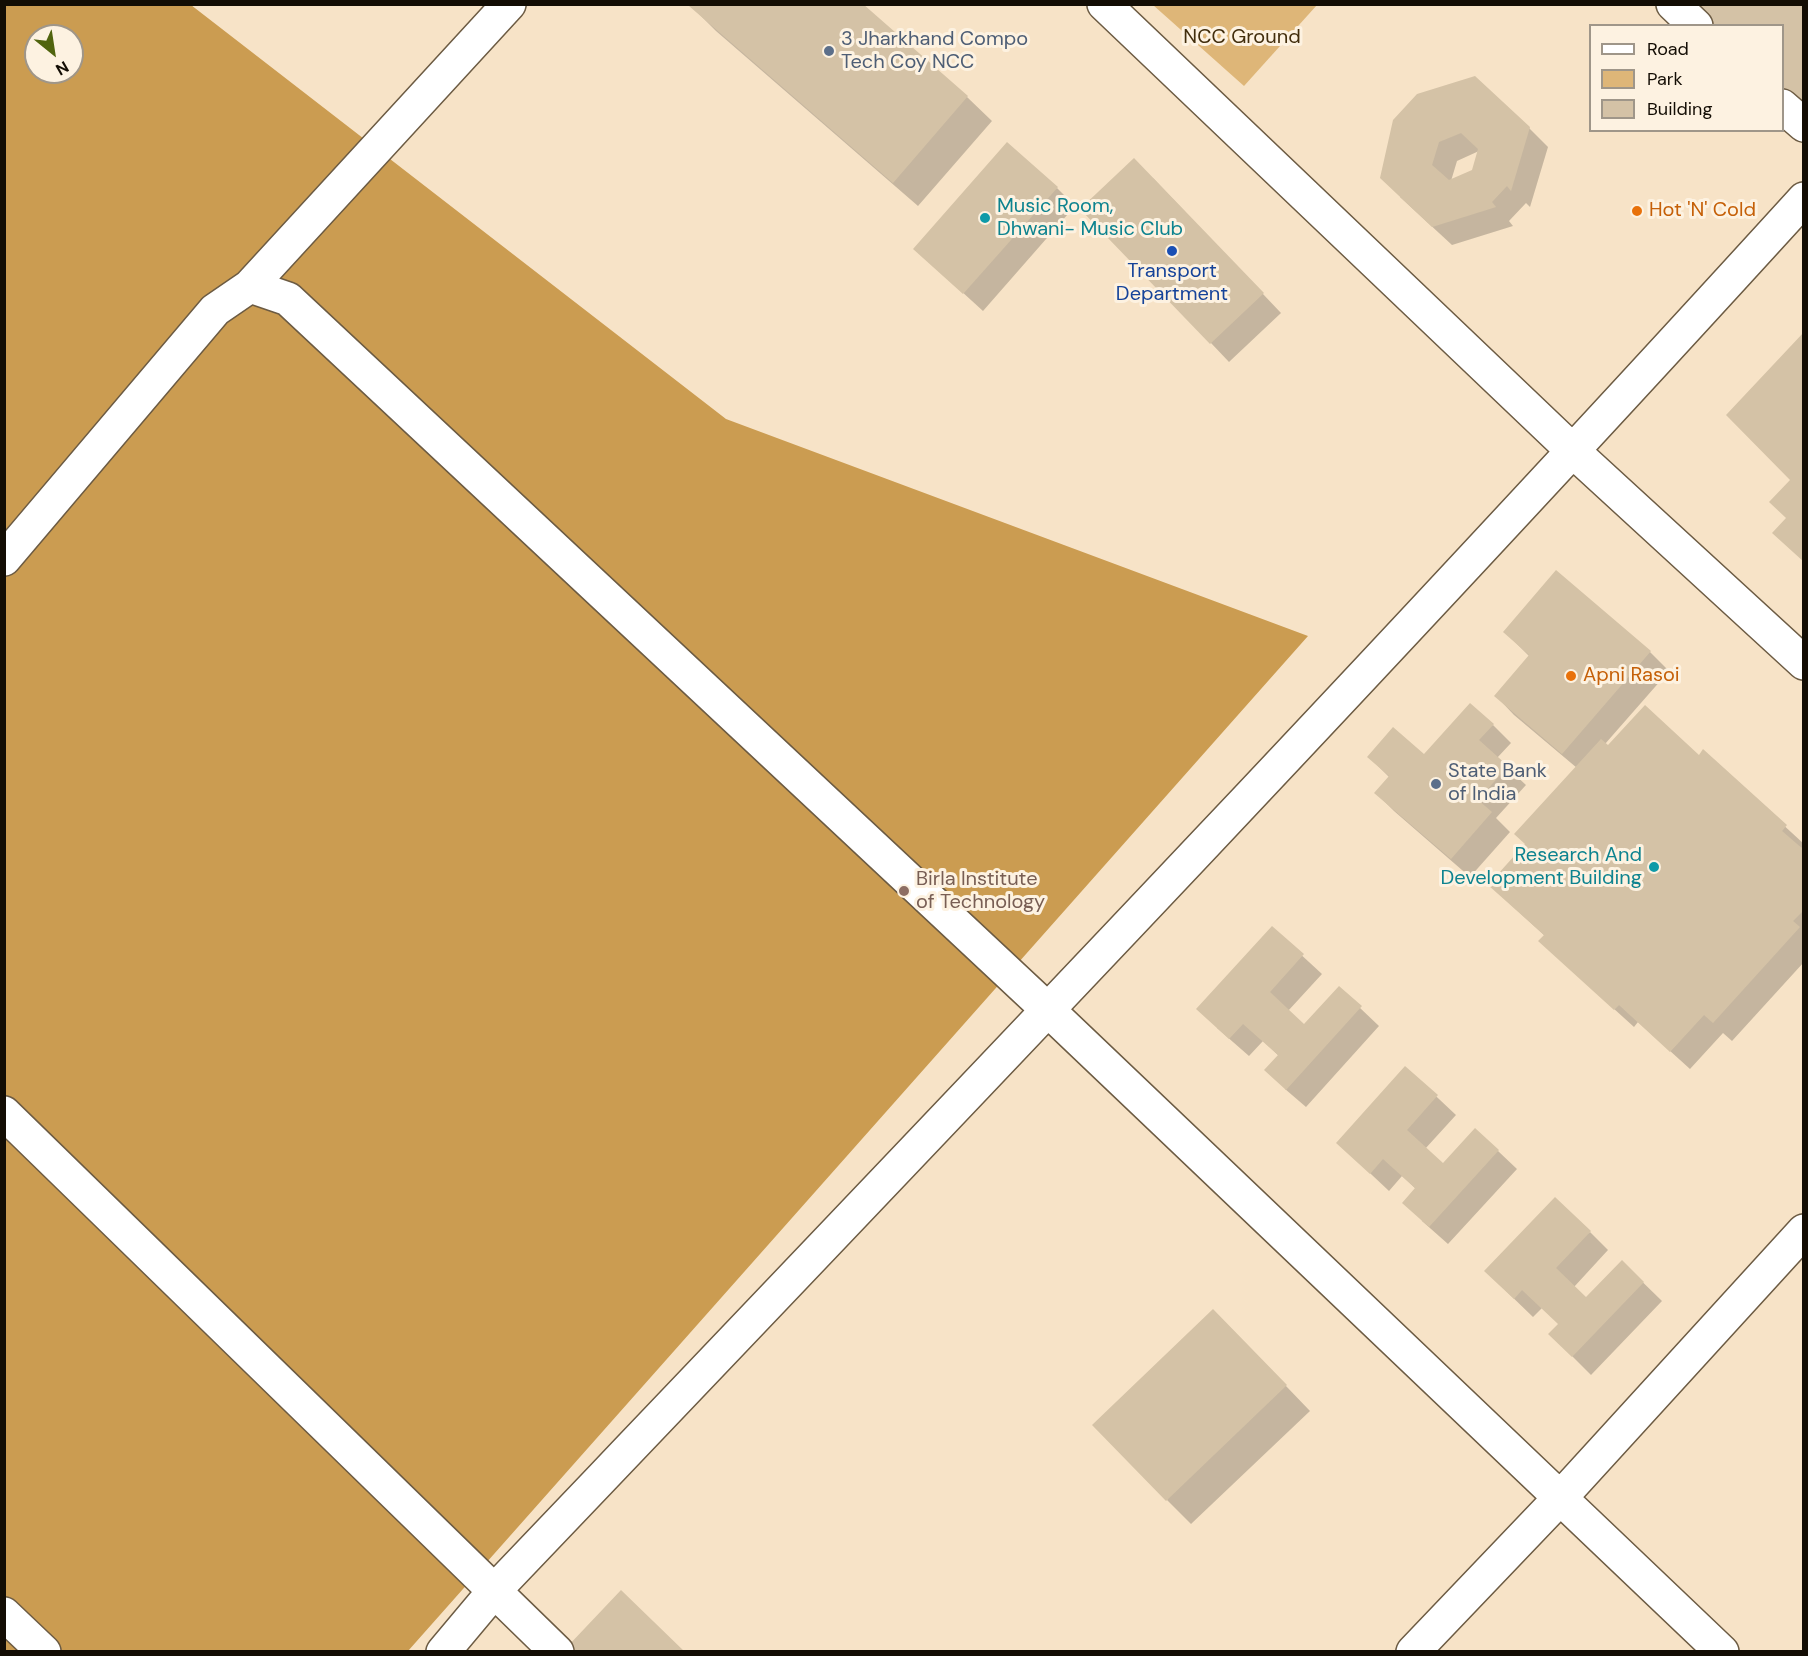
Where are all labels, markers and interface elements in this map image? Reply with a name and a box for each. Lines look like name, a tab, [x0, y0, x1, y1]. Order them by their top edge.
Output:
north arrow	[24, 24, 84, 84]
legend	[1589, 24, 1784, 132]
park label: NCC Ground	[1183, 26, 1301, 50]
place label: 3 Jharkhand Compo Tech Coy NCC	[841, 28, 1028, 75]
text: Road	[1647, 37, 1689, 61]
marker: 3 Jharkhand Compo Tech Coy NCC	[822, 44, 836, 58]
text: N	[52, 56, 73, 80]
text: Park	[1647, 67, 1683, 91]
text: Building	[1647, 97, 1712, 121]
place label: Music Room, Dhwani- Music Club	[997, 195, 1183, 242]
place label: Hot 'N' Cold	[1649, 199, 1756, 223]
marker: Hot 'N' Cold	[1630, 204, 1644, 218]
marker: Music Room, Dhwani- Music Club	[978, 211, 992, 225]
marker: Transport Department	[1165, 244, 1179, 258]
place label: Transport Department	[1116, 260, 1228, 307]
place label: Apni Rasoi	[1583, 664, 1680, 688]
marker: Apni Rasoi	[1564, 669, 1578, 683]
place label: State Bank of India	[1448, 760, 1547, 807]
marker: State Bank of India	[1429, 777, 1443, 791]
place label: Research And Development Building	[1440, 844, 1642, 891]
marker: Research And Development Building	[1647, 860, 1661, 874]
place label: Birla Institute of Technology	[916, 868, 1045, 915]
marker: Birla Institute of Technology	[897, 884, 911, 898]

